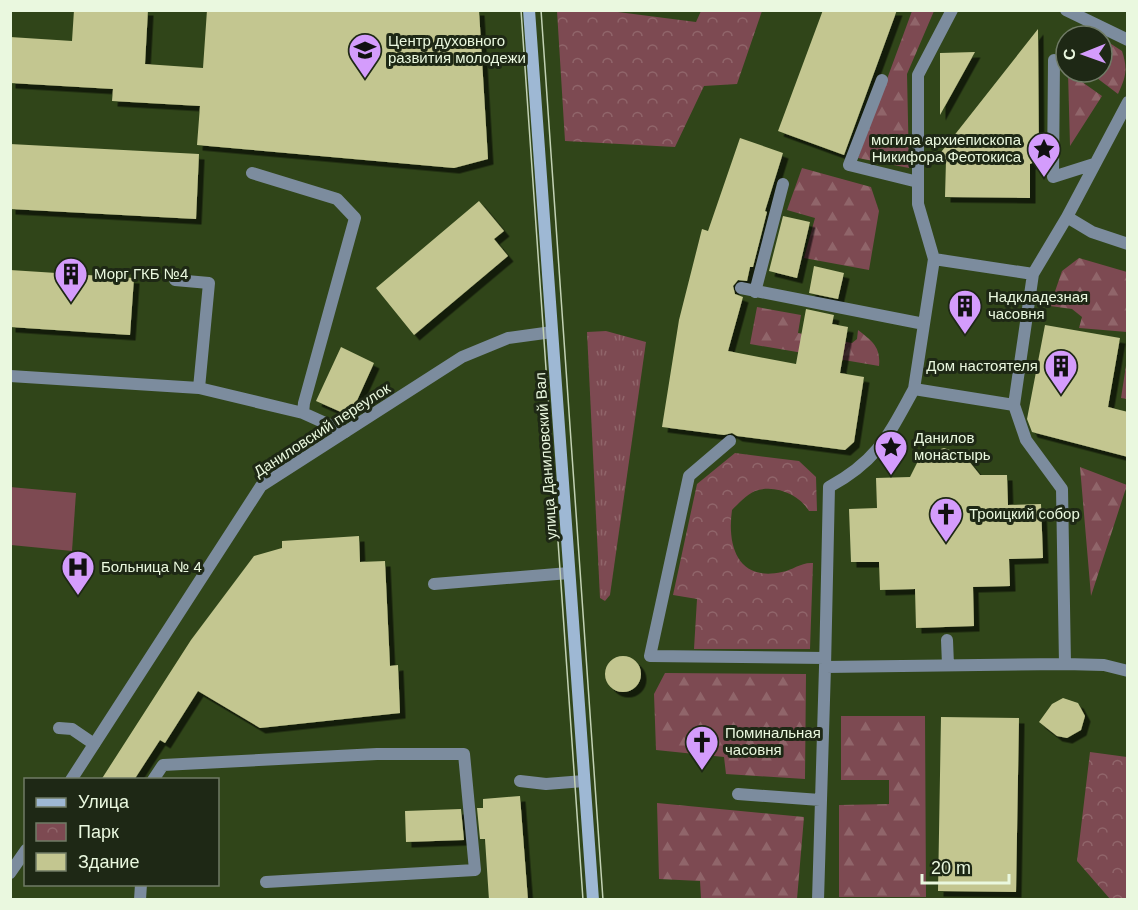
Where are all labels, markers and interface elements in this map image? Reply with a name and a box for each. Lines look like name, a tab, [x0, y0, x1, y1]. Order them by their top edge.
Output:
north arrow	[1054, 24, 1114, 84]
school or university icon: Центр духовного развития молодежи	[347, 32, 383, 79]
place label: Центр духовного развития молодежи	[388, 32, 526, 66]
text: С	[1061, 48, 1078, 60]
place label: могила архиепископа Никифора Феотокиса	[871, 131, 1022, 165]
place icon: могила архиепископа Никифора Феотокиса	[1026, 131, 1062, 178]
building icon: Морг ГКБ №4	[53, 256, 89, 303]
place label: Морг ГКБ №4	[94, 265, 188, 282]
building icon: Надкладезная часовня	[947, 288, 983, 335]
place label: Надкладезная часовня	[988, 288, 1088, 322]
building icon: Дом настоятеля	[1043, 348, 1079, 395]
place label: Дом настоятеля	[926, 357, 1038, 374]
street label: улица Даниловский Вал	[531, 372, 560, 540]
street label: Даниловский переулок	[250, 379, 393, 480]
place icon: Данилов монастырь	[873, 429, 909, 476]
place label: Данилов монастырь	[914, 429, 991, 463]
church icon: Троицкий собор	[928, 496, 964, 543]
place label: Троицкий собор	[969, 505, 1080, 522]
hospital icon: Больница № 4	[60, 549, 96, 596]
place label: Больница № 4	[101, 558, 202, 575]
church icon: Поминальная часовня	[684, 724, 720, 771]
place label: Поминальная часовня	[725, 724, 821, 758]
legend	[24, 778, 219, 886]
text: Улица	[78, 792, 130, 812]
text: Парк	[78, 822, 119, 842]
scale bar	[922, 847, 1009, 885]
text: Здание	[78, 852, 139, 872]
text: 20 m	[931, 858, 971, 878]

